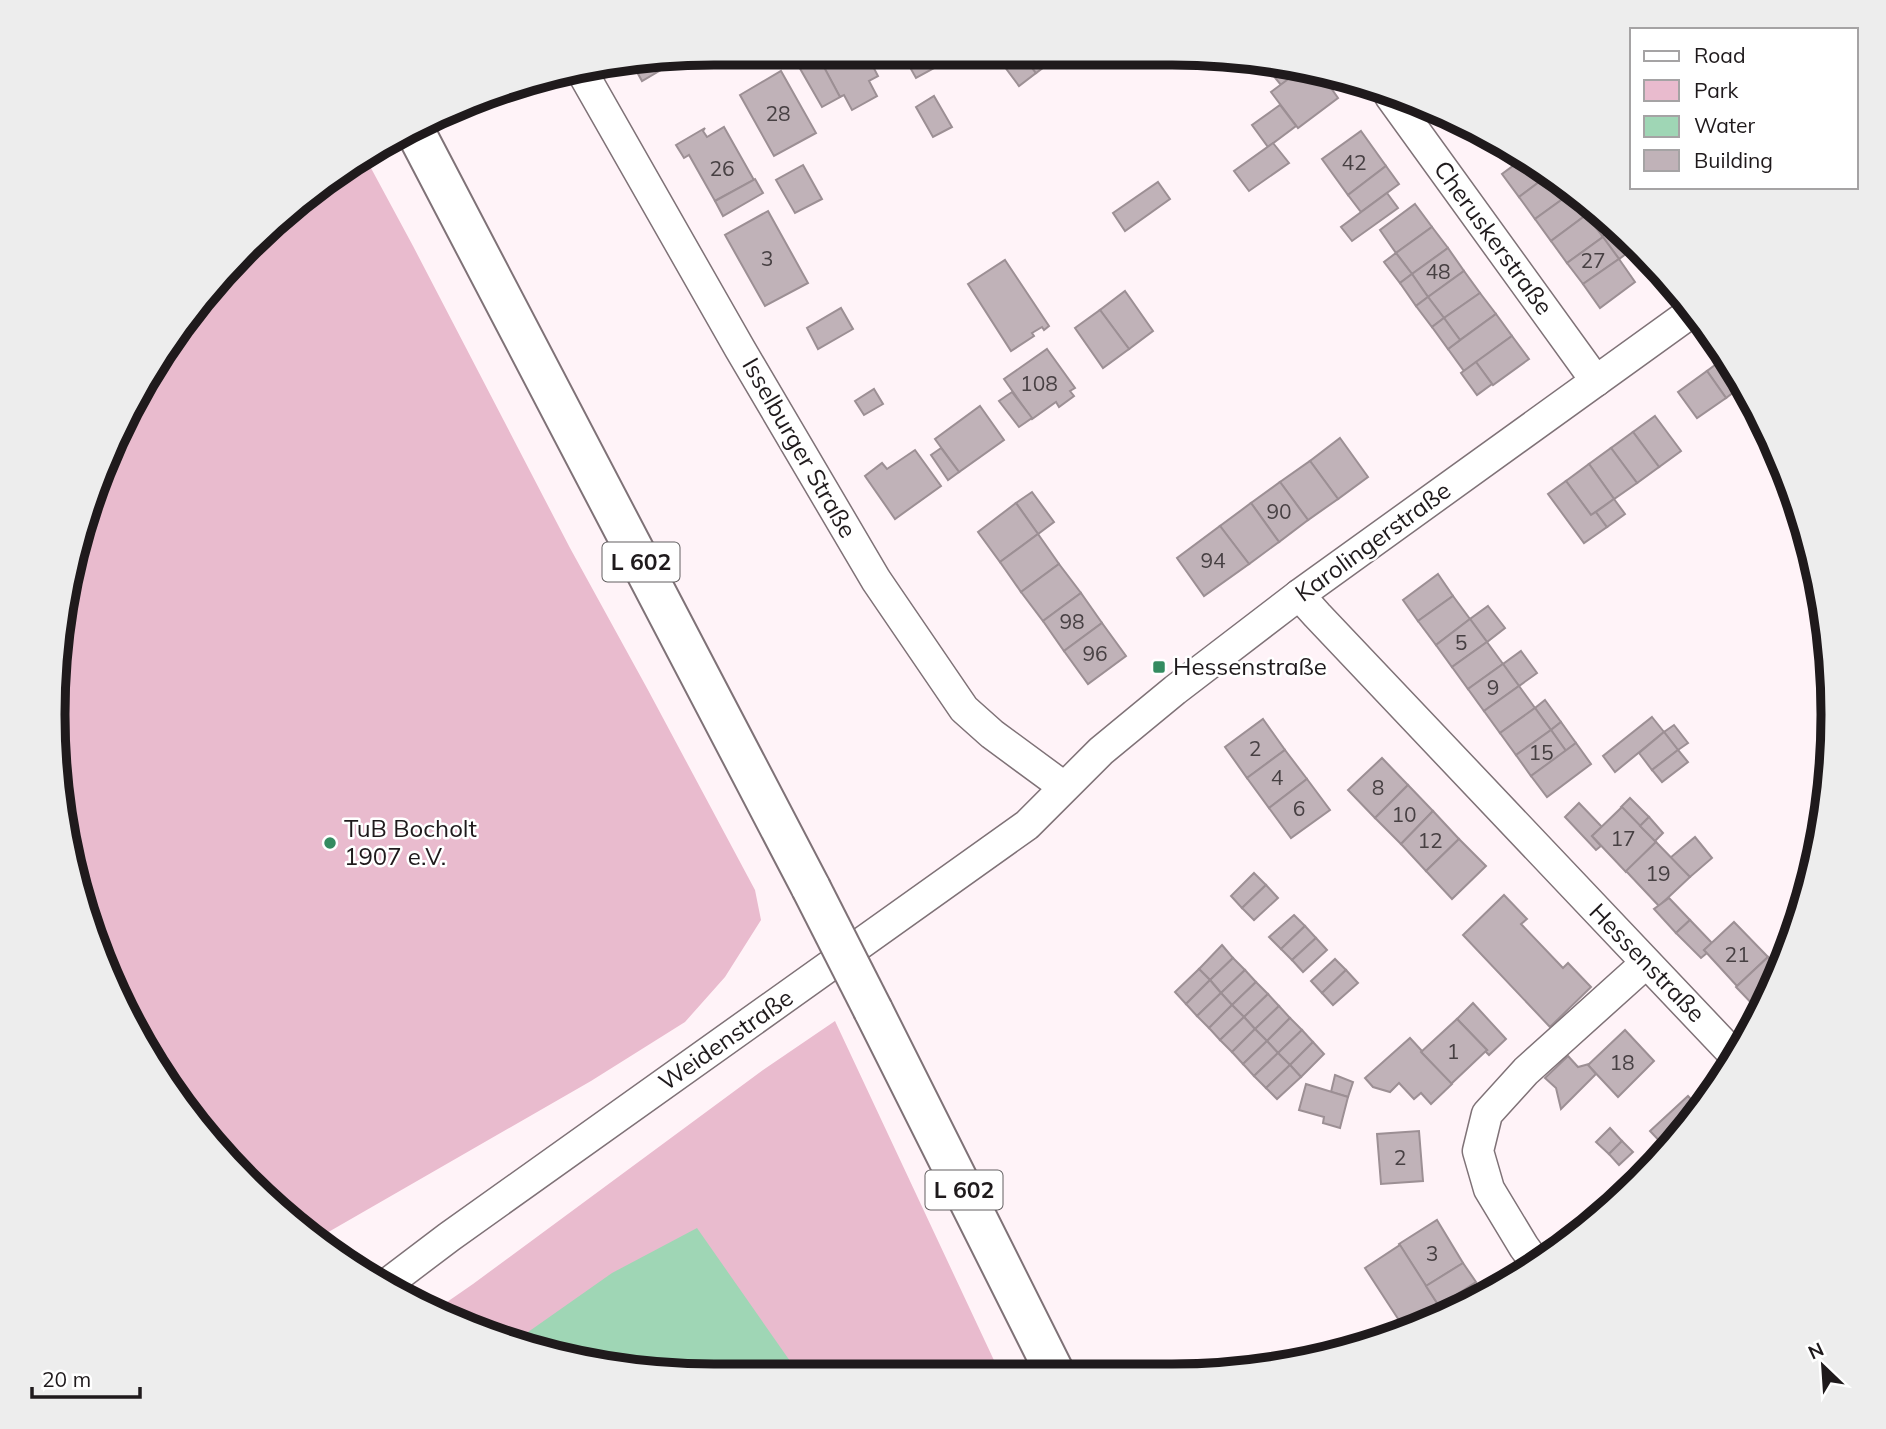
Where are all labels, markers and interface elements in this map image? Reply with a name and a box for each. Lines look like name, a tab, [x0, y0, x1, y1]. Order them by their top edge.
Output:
legend	[1630, 28, 1858, 189]
text: Road	[1694, 42, 1745, 68]
text: Park	[1694, 77, 1738, 103]
house number: 28	[765, 100, 791, 126]
text: Water	[1694, 112, 1755, 138]
text: Building	[1694, 147, 1773, 173]
house number: 42	[1341, 149, 1367, 175]
house number: 26	[709, 155, 735, 181]
street label: Cheruskerstraße	[1428, 155, 1560, 320]
house number: 3	[761, 245, 773, 271]
house number: 27	[1580, 247, 1606, 273]
house number: 48	[1425, 258, 1451, 284]
street label: Isselburger Straße	[736, 352, 864, 543]
house number: 108	[1020, 370, 1058, 396]
street label: Karolingerstraße	[1289, 475, 1456, 608]
house number: 90	[1266, 498, 1292, 524]
road number: L 602	[602, 542, 680, 582]
house number: 94	[1200, 547, 1226, 573]
house number: 98	[1059, 608, 1085, 634]
house number: 5	[1455, 629, 1467, 655]
house number: 96	[1082, 640, 1108, 666]
place label: Hessenstraße	[1173, 651, 1327, 681]
marker: Hessenstraße	[1151, 659, 1167, 675]
house number: 9	[1487, 674, 1499, 700]
house number: 2	[1249, 735, 1261, 761]
house number: 15	[1528, 739, 1554, 765]
house number: 4	[1271, 764, 1284, 790]
house number: 8	[1372, 774, 1384, 800]
house number: 6	[1293, 795, 1305, 821]
house number: 10	[1391, 801, 1417, 827]
place label: TuB Bocholt 1907 e.V.	[344, 813, 477, 871]
house number: 17	[1610, 825, 1636, 851]
house number: 12	[1417, 827, 1443, 853]
marker: TuB Bocholt 1907 e.V.	[322, 835, 338, 851]
house number: 19	[1645, 860, 1671, 886]
street label: Hessenstraße	[1584, 897, 1712, 1028]
house number: 21	[1724, 941, 1750, 967]
street label: Weidenstraße	[653, 982, 798, 1096]
house number: 1	[1447, 1038, 1459, 1064]
house number: 18	[1609, 1049, 1635, 1075]
house number: 2	[1394, 1144, 1406, 1170]
road number: L 602	[926, 1170, 1002, 1210]
house number: 3	[1426, 1240, 1438, 1266]
north arrow	[1788, 1331, 1858, 1401]
text: N	[1804, 1337, 1827, 1365]
scale bar	[32, 1356, 140, 1400]
text: 20 m	[42, 1366, 91, 1392]

